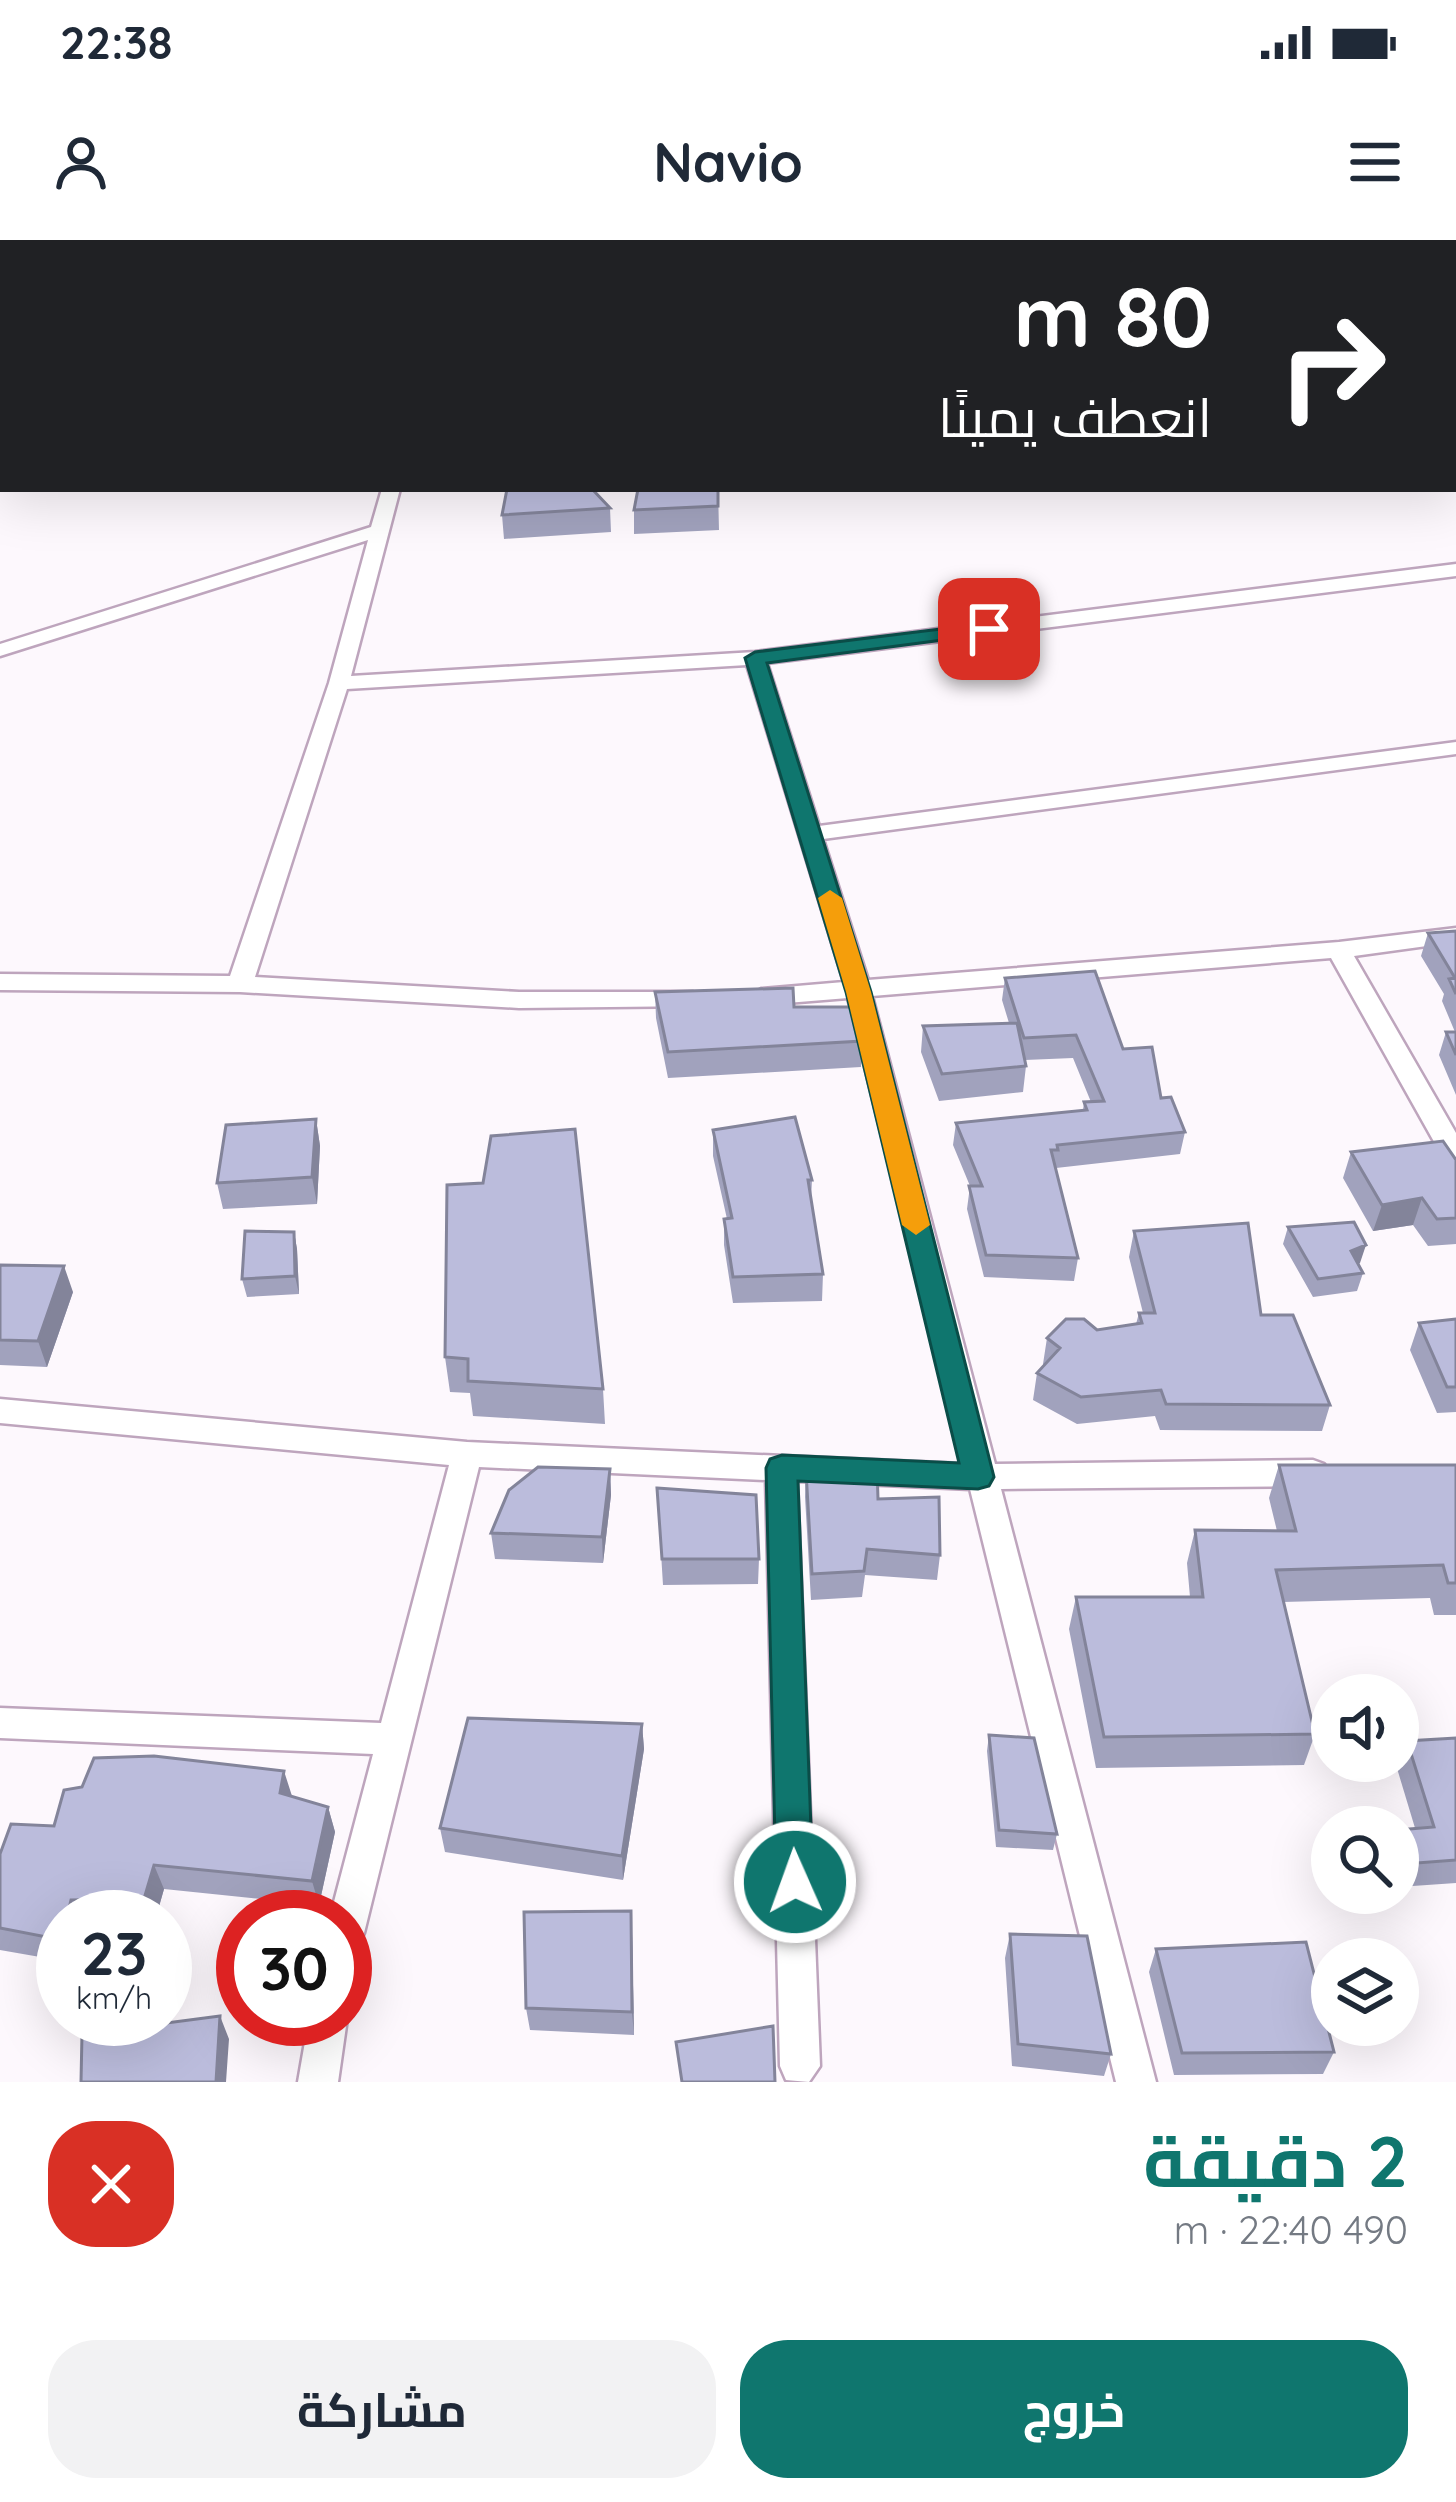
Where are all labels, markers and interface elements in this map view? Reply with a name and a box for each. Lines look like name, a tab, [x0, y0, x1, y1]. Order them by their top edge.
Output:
text: 22:38	[60, 14, 172, 70]
text: Navio	[653, 128, 803, 196]
icon: person	[48, 129, 114, 195]
icon: menu	[1342, 129, 1408, 195]
text: 80 m	[1013, 263, 1212, 368]
icon: right	[1254, 288, 1410, 444]
text: انعطف يمينًا	[938, 383, 1212, 451]
pin	[938, 578, 1040, 680]
icon: arrive	[956, 596, 1022, 662]
map controls	[1311, 1674, 1419, 2046]
button: sound	[1311, 1674, 1419, 1782]
button: search	[1311, 1806, 1419, 1914]
position arrow	[732, 1819, 858, 1945]
speed limit sign: 30	[216, 1890, 372, 2046]
text: 23	[81, 1915, 147, 1990]
button: layers	[1311, 1938, 1419, 2046]
text: km/h	[76, 1979, 152, 2017]
text: 2 دقيقة	[1143, 2115, 1408, 2205]
button: close	[48, 2121, 174, 2247]
text: 490 m · 22:40	[1174, 2205, 1408, 2254]
button: مشاركة	[48, 2340, 716, 2478]
button: خروج	[740, 2340, 1408, 2478]

